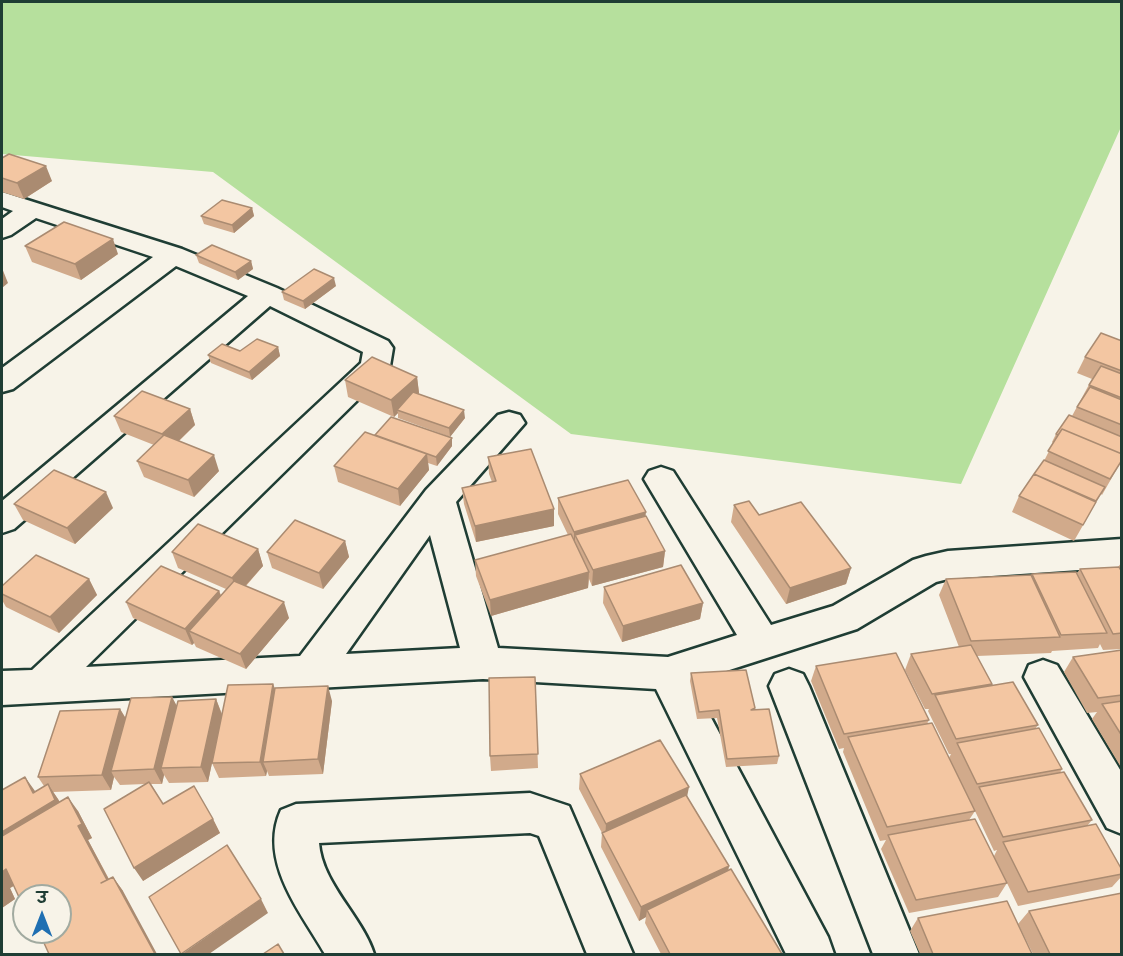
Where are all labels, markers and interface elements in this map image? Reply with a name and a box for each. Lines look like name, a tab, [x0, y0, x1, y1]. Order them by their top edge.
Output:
north arrow	[12, 884, 72, 944]
text: उ	[37, 888, 47, 907]

